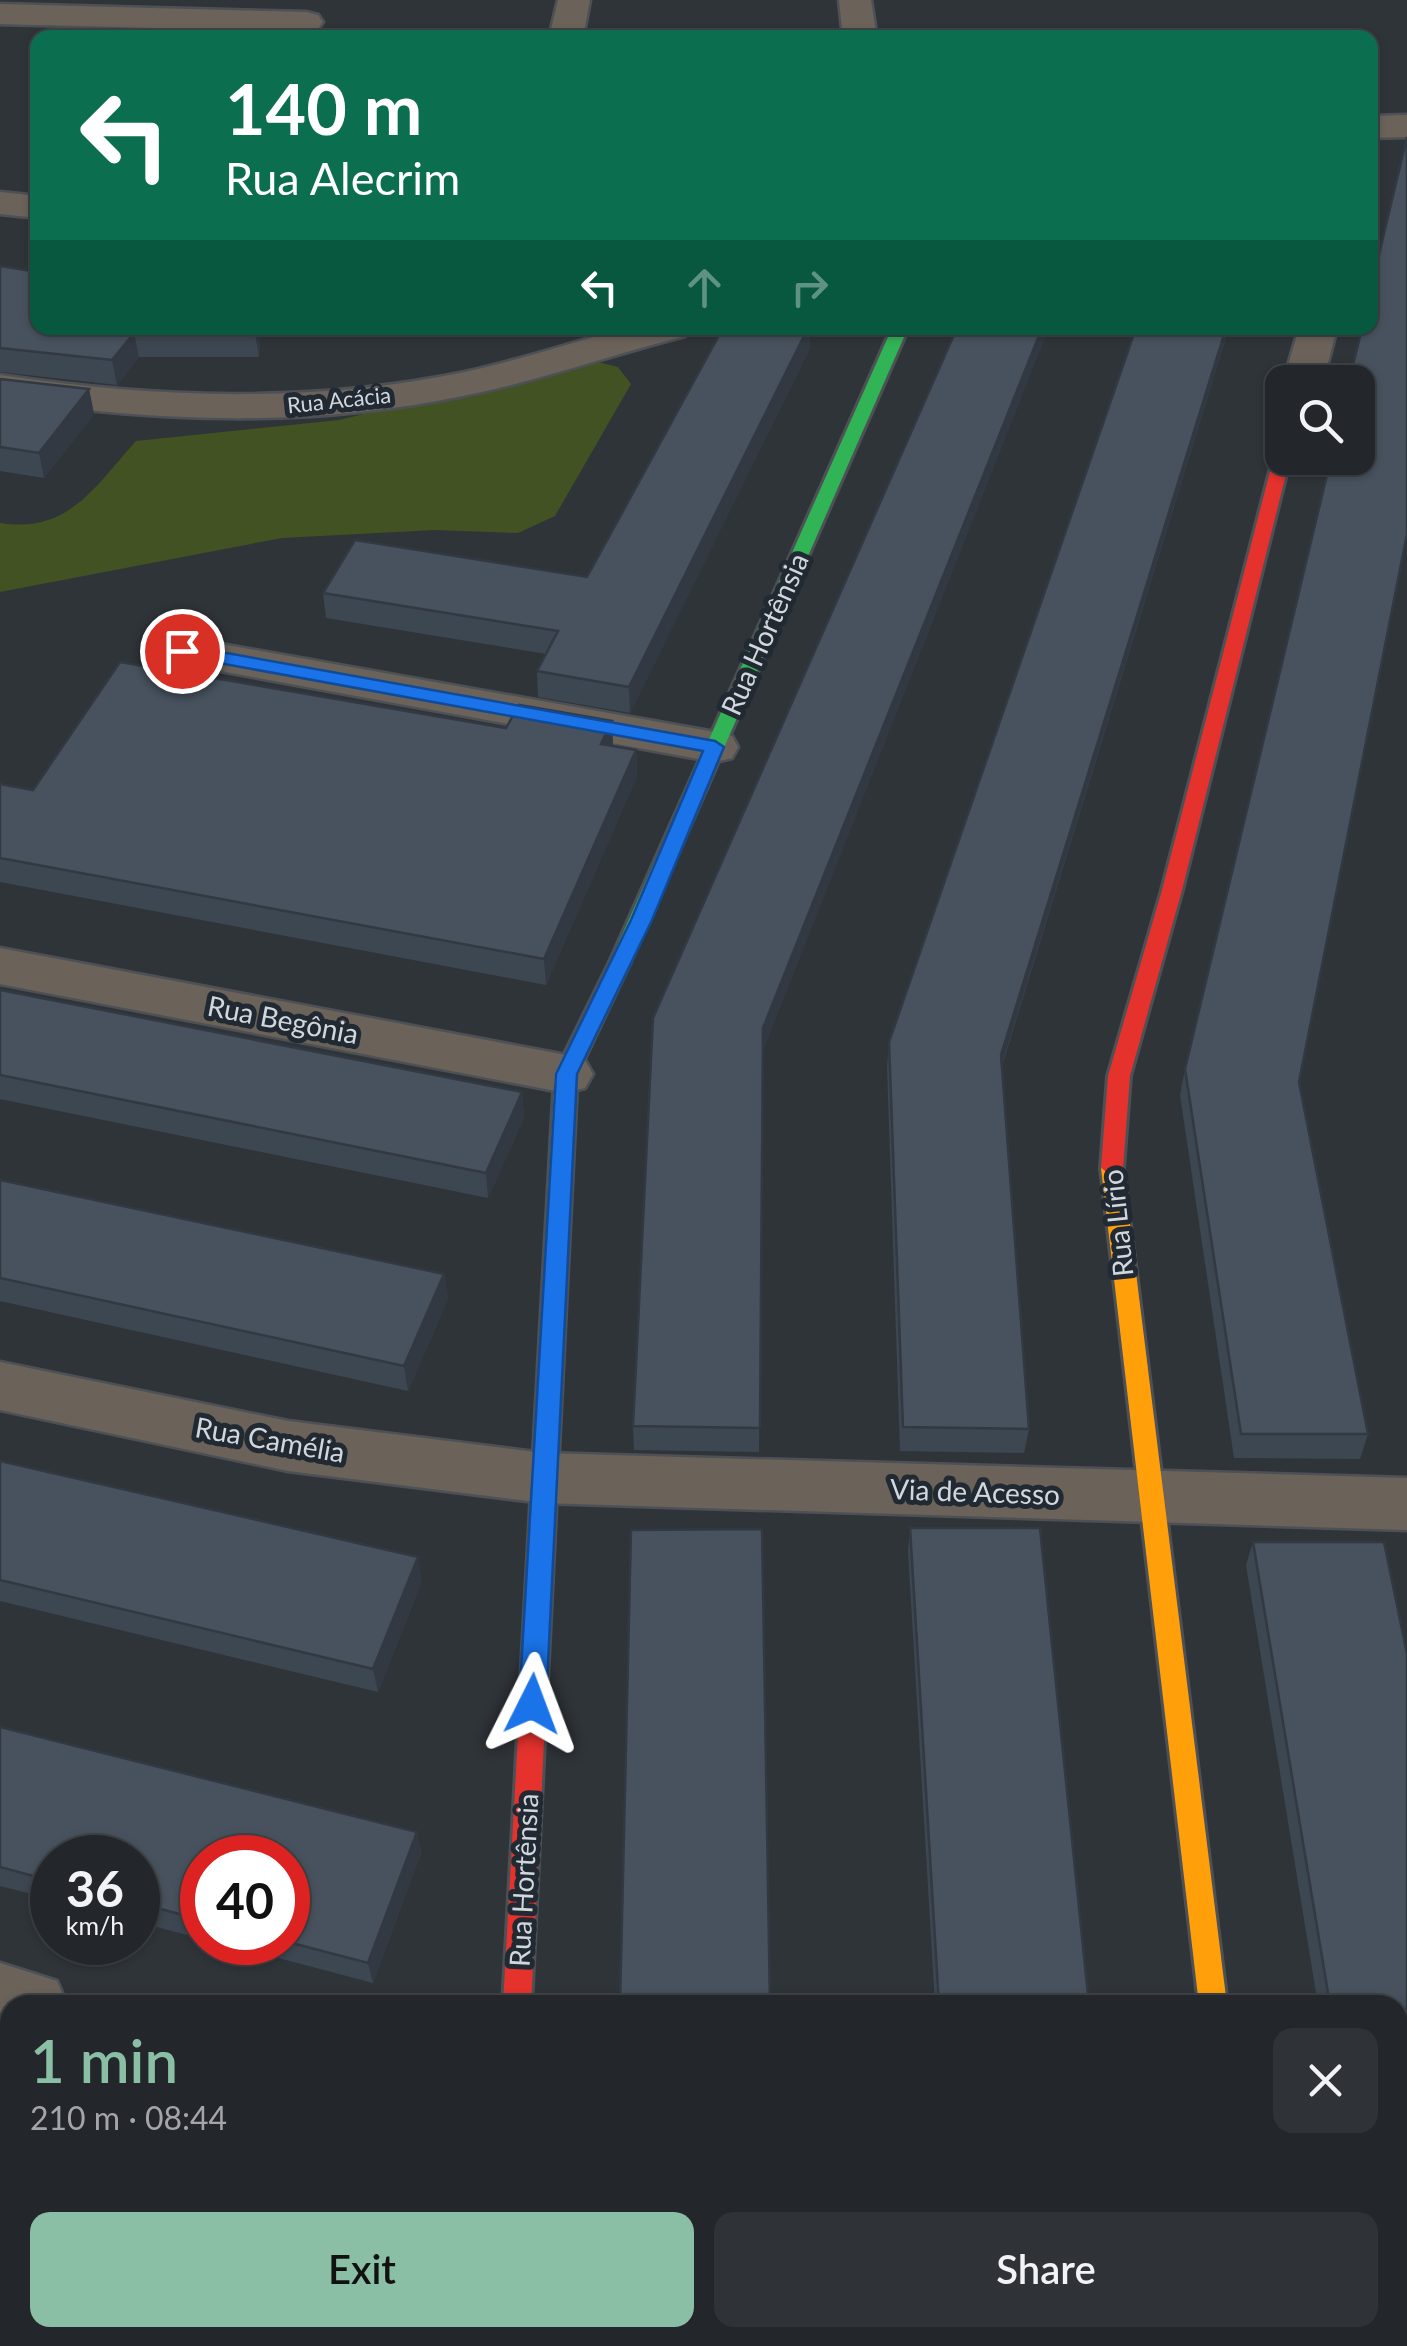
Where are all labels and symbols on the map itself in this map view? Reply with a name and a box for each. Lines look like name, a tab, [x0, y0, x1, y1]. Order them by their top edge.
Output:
street label: Rua Acácia	[286, 381, 392, 418]
street label: Rua Hortênsia	[713, 547, 815, 720]
pin	[140, 609, 225, 694]
street label: Rua Begônia	[205, 988, 361, 1050]
street label: Rua Lírio	[1094, 1168, 1140, 1278]
street label: Rua Camélia	[193, 1409, 348, 1469]
street label: Via de Acesso	[889, 1471, 1061, 1511]
position arrow	[480, 1652, 584, 1756]
street label: Rua Hortênsia	[501, 1792, 545, 1968]
speed limit sign: 40	[180, 1835, 310, 1965]

